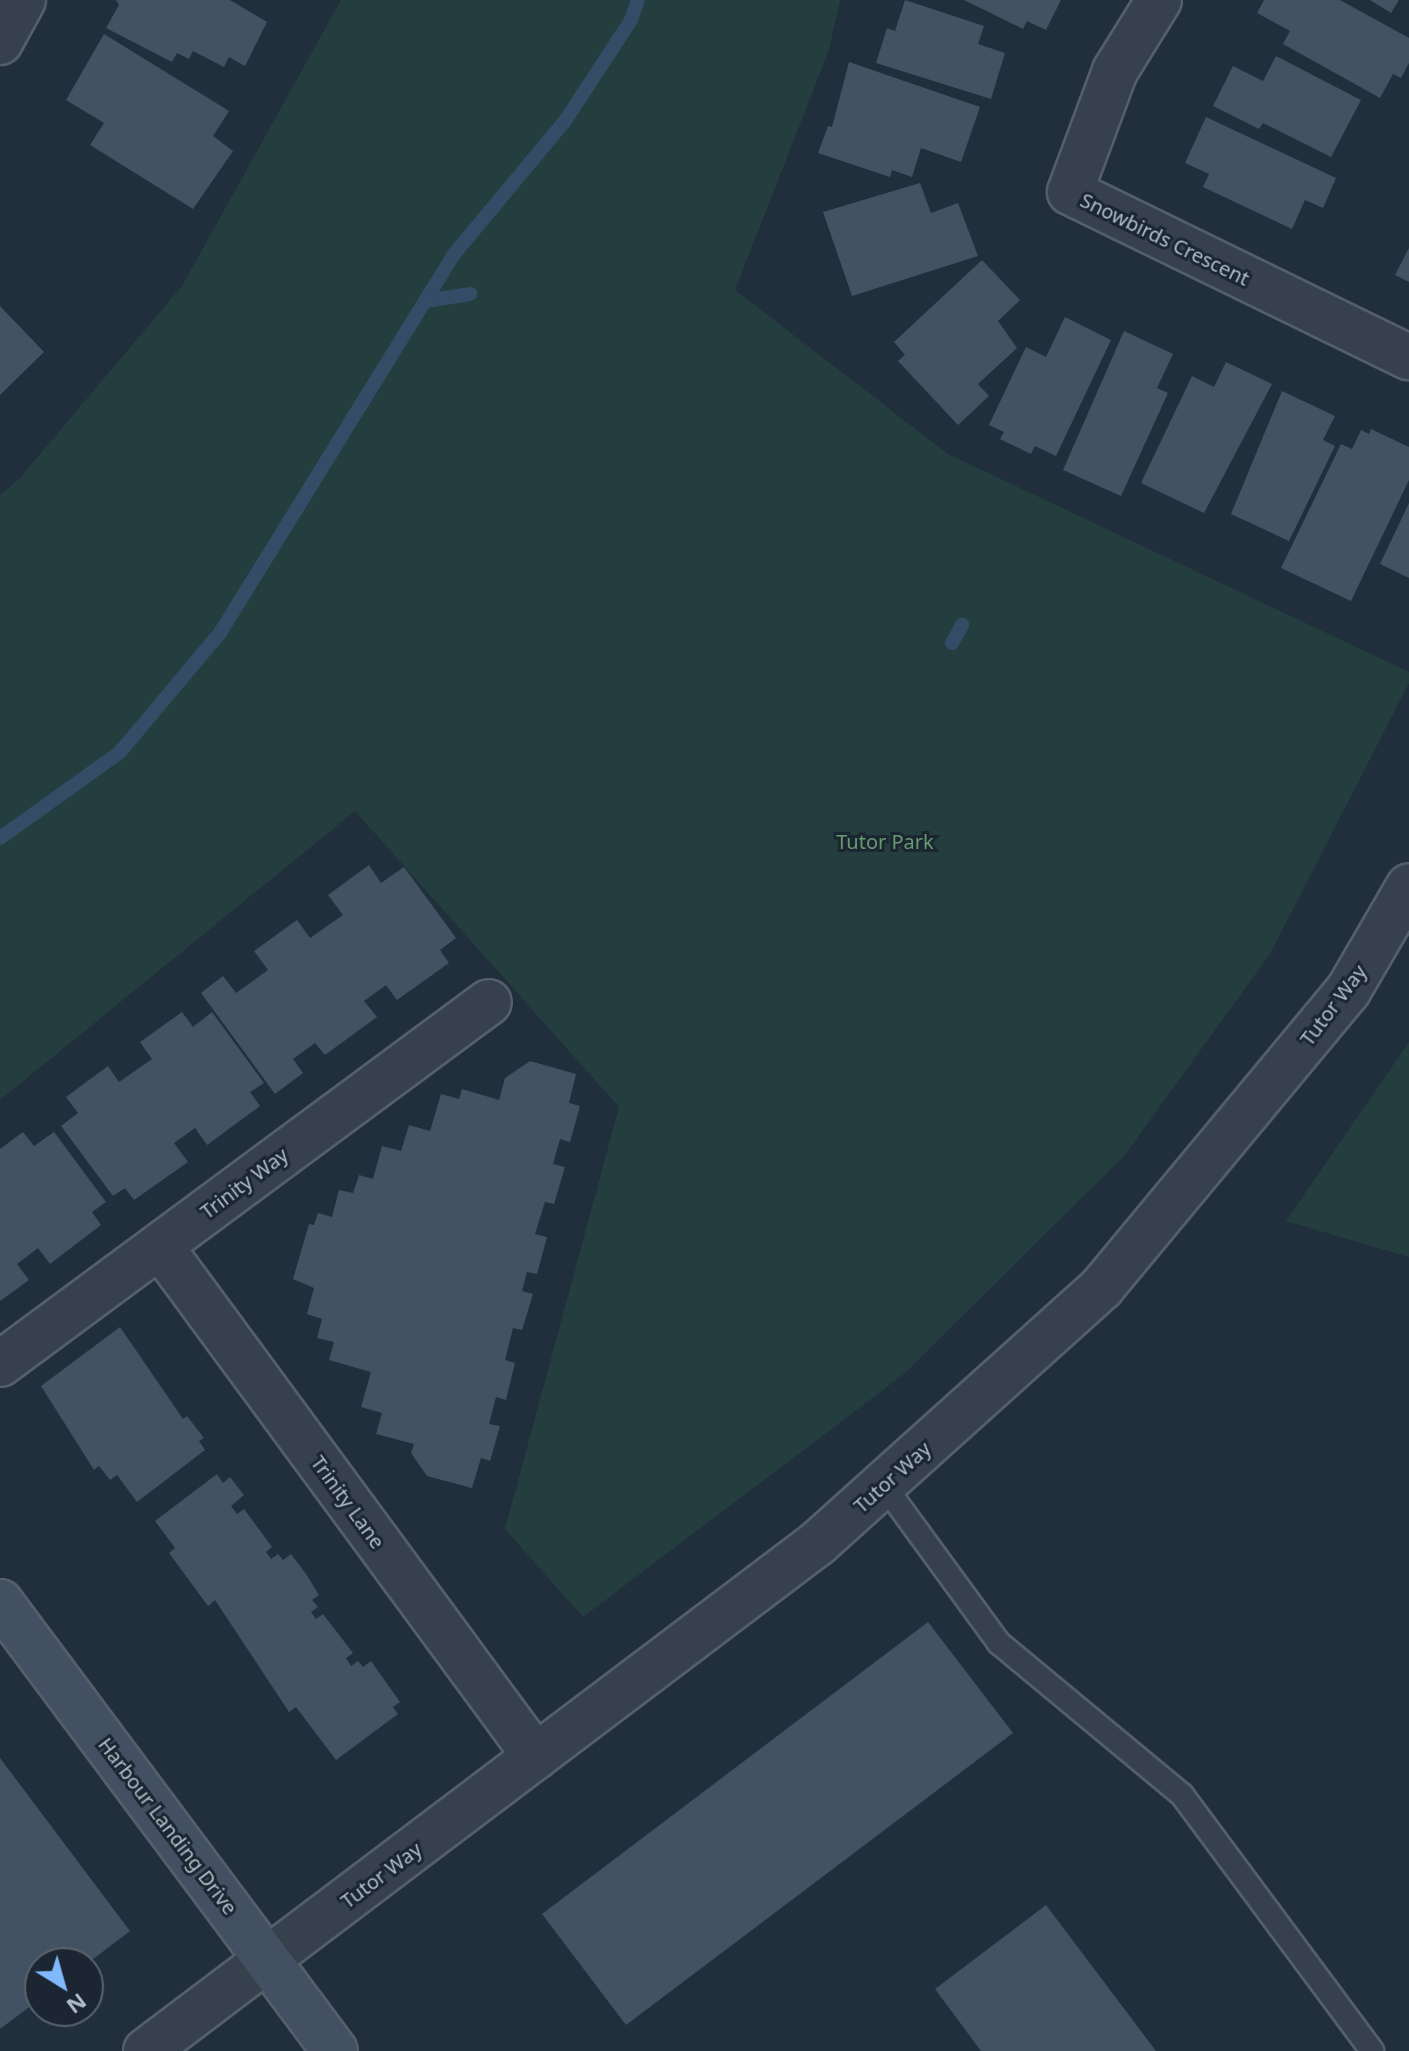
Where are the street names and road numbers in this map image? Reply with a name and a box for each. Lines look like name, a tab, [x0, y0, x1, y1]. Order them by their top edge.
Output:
street label: Snowbirds Crescent	[1077, 188, 1253, 290]
street label: Tutor Way	[1295, 960, 1371, 1050]
street label: Trinity Way	[196, 1142, 292, 1224]
street label: Tutor Way	[849, 1436, 935, 1518]
street label: Trinity Lane	[306, 1451, 390, 1553]
street label: Harbour Landing Drive	[94, 1733, 242, 1919]
street label: Tutor Way	[336, 1837, 426, 1913]

